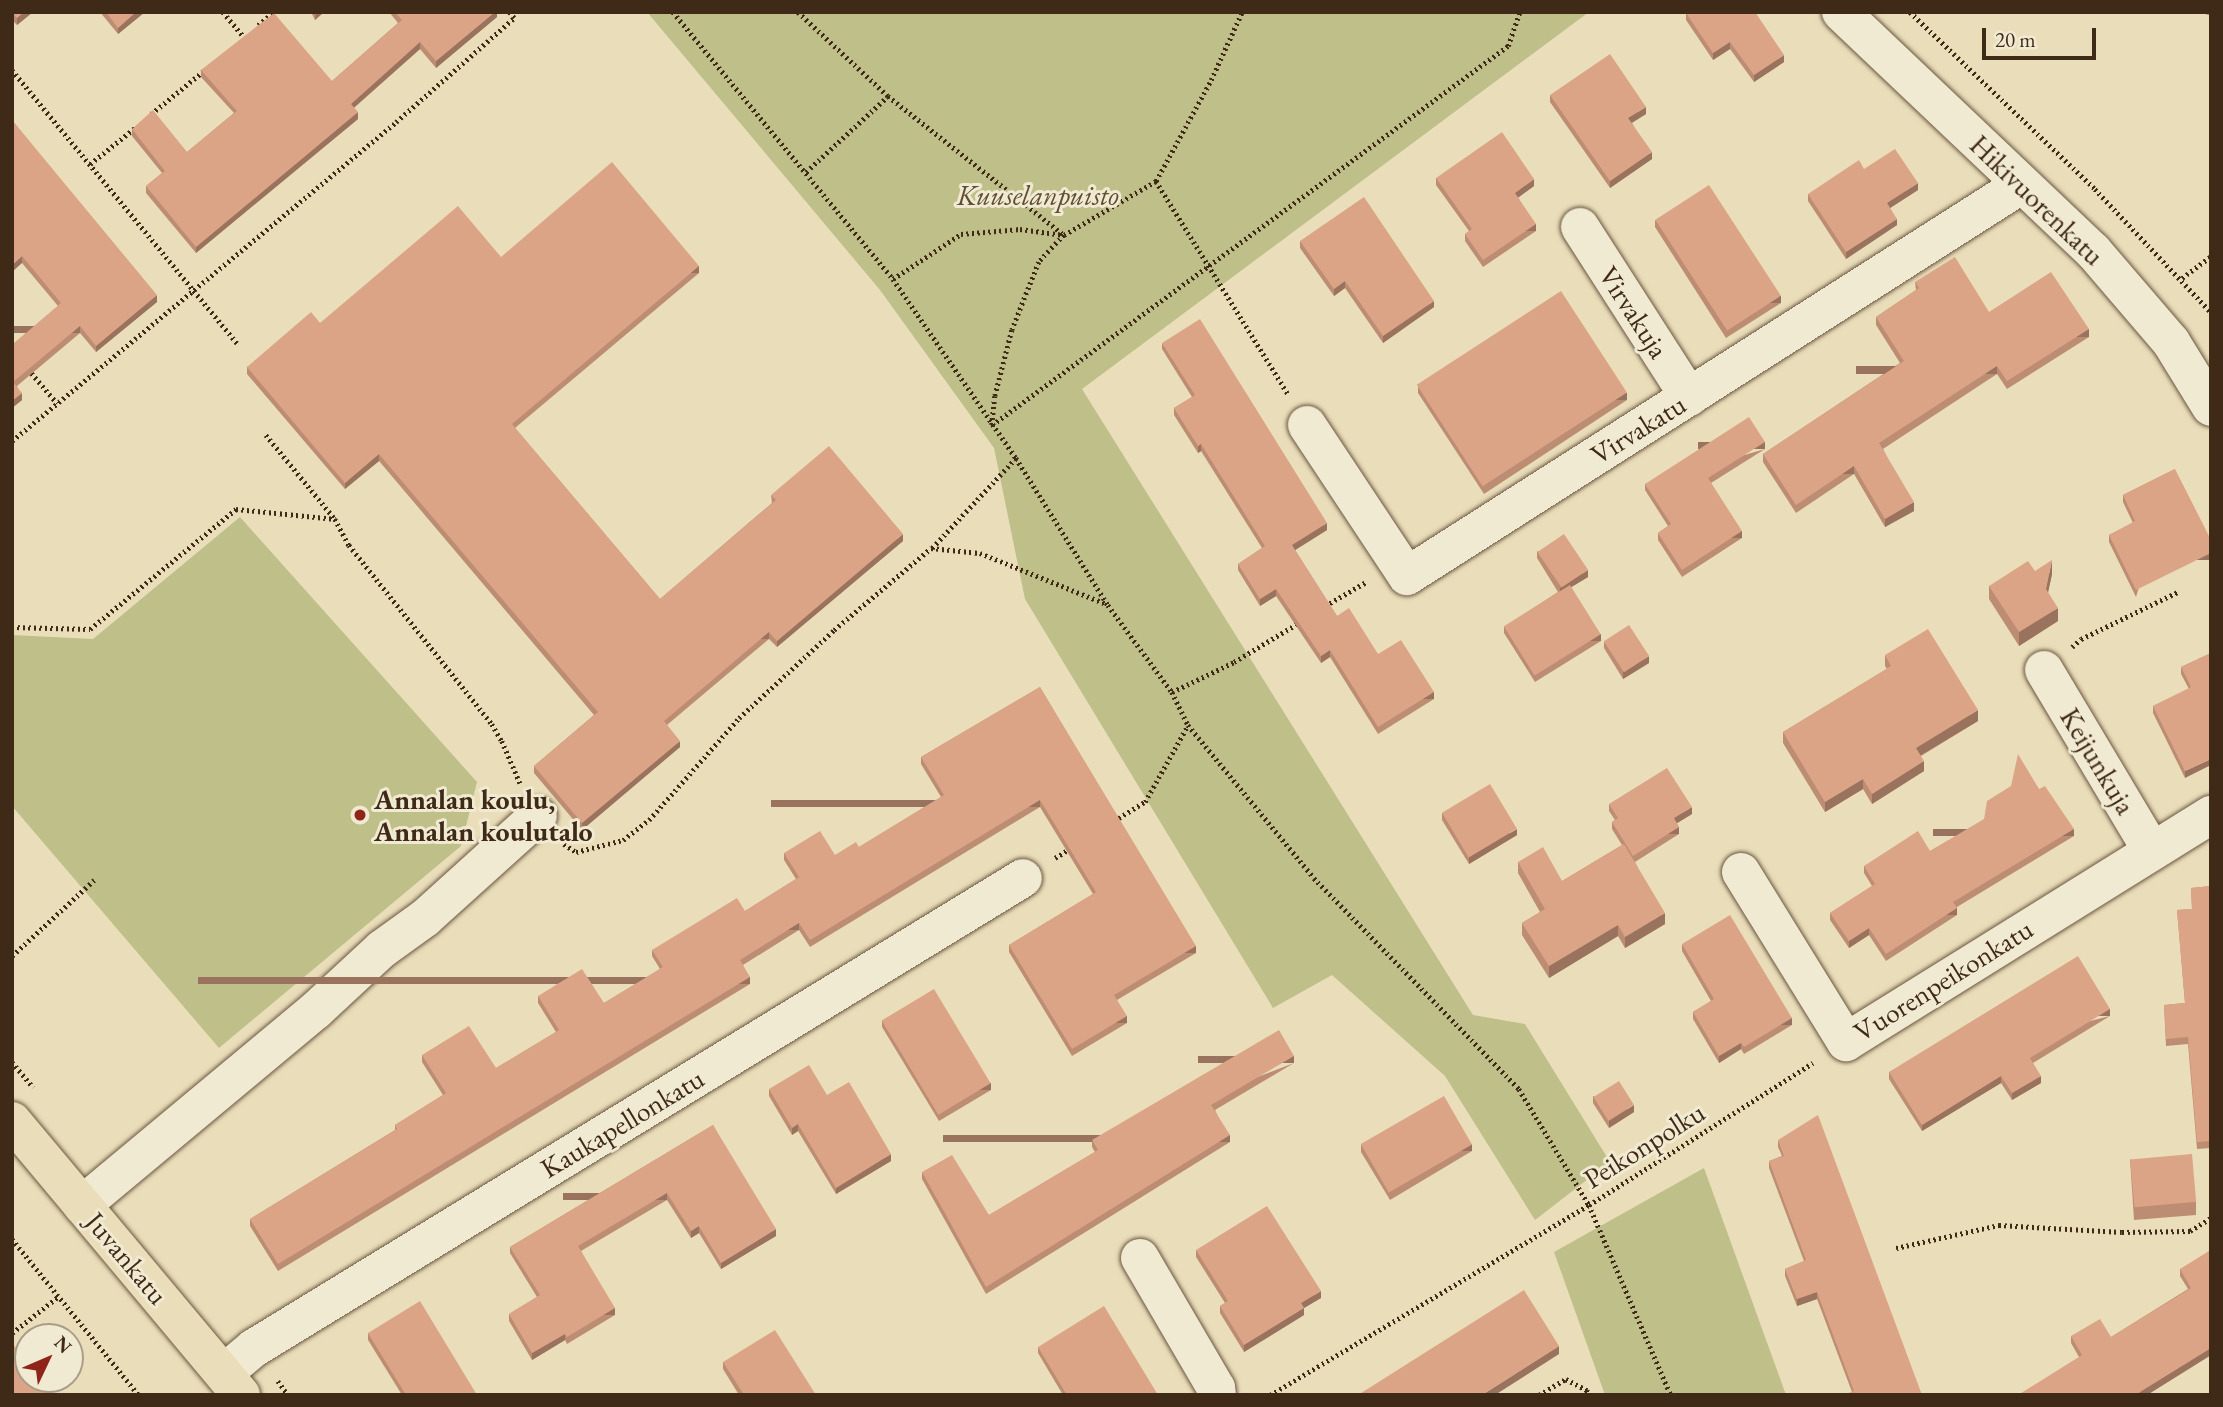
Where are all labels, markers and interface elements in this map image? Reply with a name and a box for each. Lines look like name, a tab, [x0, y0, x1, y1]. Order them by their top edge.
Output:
scale bar	[1985, 14, 2099, 58]
text: 20 m	[1995, 26, 2036, 53]
street label: Hikivuorenkatu	[1963, 128, 2111, 272]
park label: Kuuselanpuisto	[957, 178, 1119, 212]
street label: Virvakuja	[1592, 260, 1676, 364]
street label: Virvakatu	[1584, 387, 1692, 471]
street label: Keijunkuja	[2053, 702, 2143, 820]
place label: Annalan koulu, Annalan koulutalo	[374, 782, 593, 848]
marker: Annalan koulu, Annalan koulutalo	[352, 807, 368, 823]
street label: Vuorenpeikonkatu	[1847, 912, 2039, 1048]
street label: Kaukapellonkatu	[534, 1061, 710, 1185]
street label: Peikonpolku	[1577, 1095, 1711, 1195]
street label: Juvankatu	[79, 1205, 175, 1311]
north arrow	[14, 1323, 84, 1393]
text: N	[49, 1330, 77, 1359]

